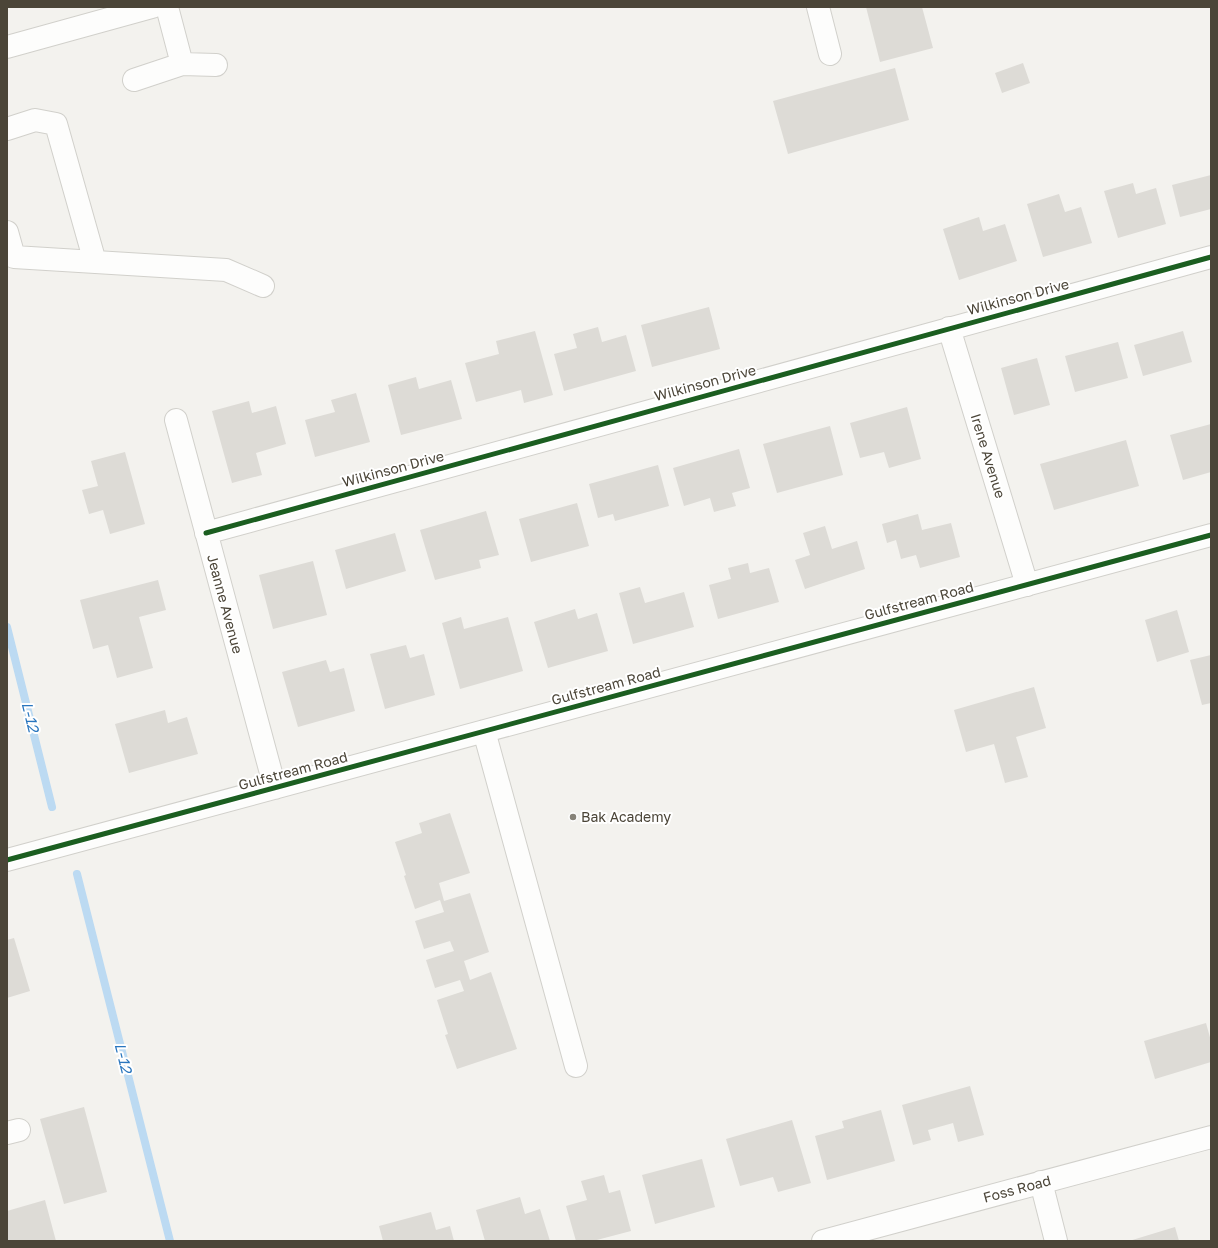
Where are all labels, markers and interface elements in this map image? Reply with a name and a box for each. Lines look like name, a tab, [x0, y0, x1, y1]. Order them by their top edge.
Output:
street label: Wilkinson Drive	[965, 275, 1071, 318]
street label: Wilkinson Drive	[652, 361, 758, 404]
street label: Irene Avenue	[968, 412, 1009, 500]
street label: Wilkinson Drive	[340, 447, 446, 490]
street label: Jeanne Avenue	[204, 552, 247, 655]
street label: Gulfstream Road	[862, 578, 975, 623]
street label: Gulfstream Road	[549, 663, 662, 708]
water label: L-12	[19, 700, 44, 735]
street label: Gulfstream Road	[236, 748, 349, 793]
place label: Bak Academy	[581, 808, 671, 825]
marker: Bak Academy	[568, 812, 578, 822]
water label: L-12	[112, 1041, 137, 1076]
street label: Foss Road	[981, 1171, 1053, 1206]

